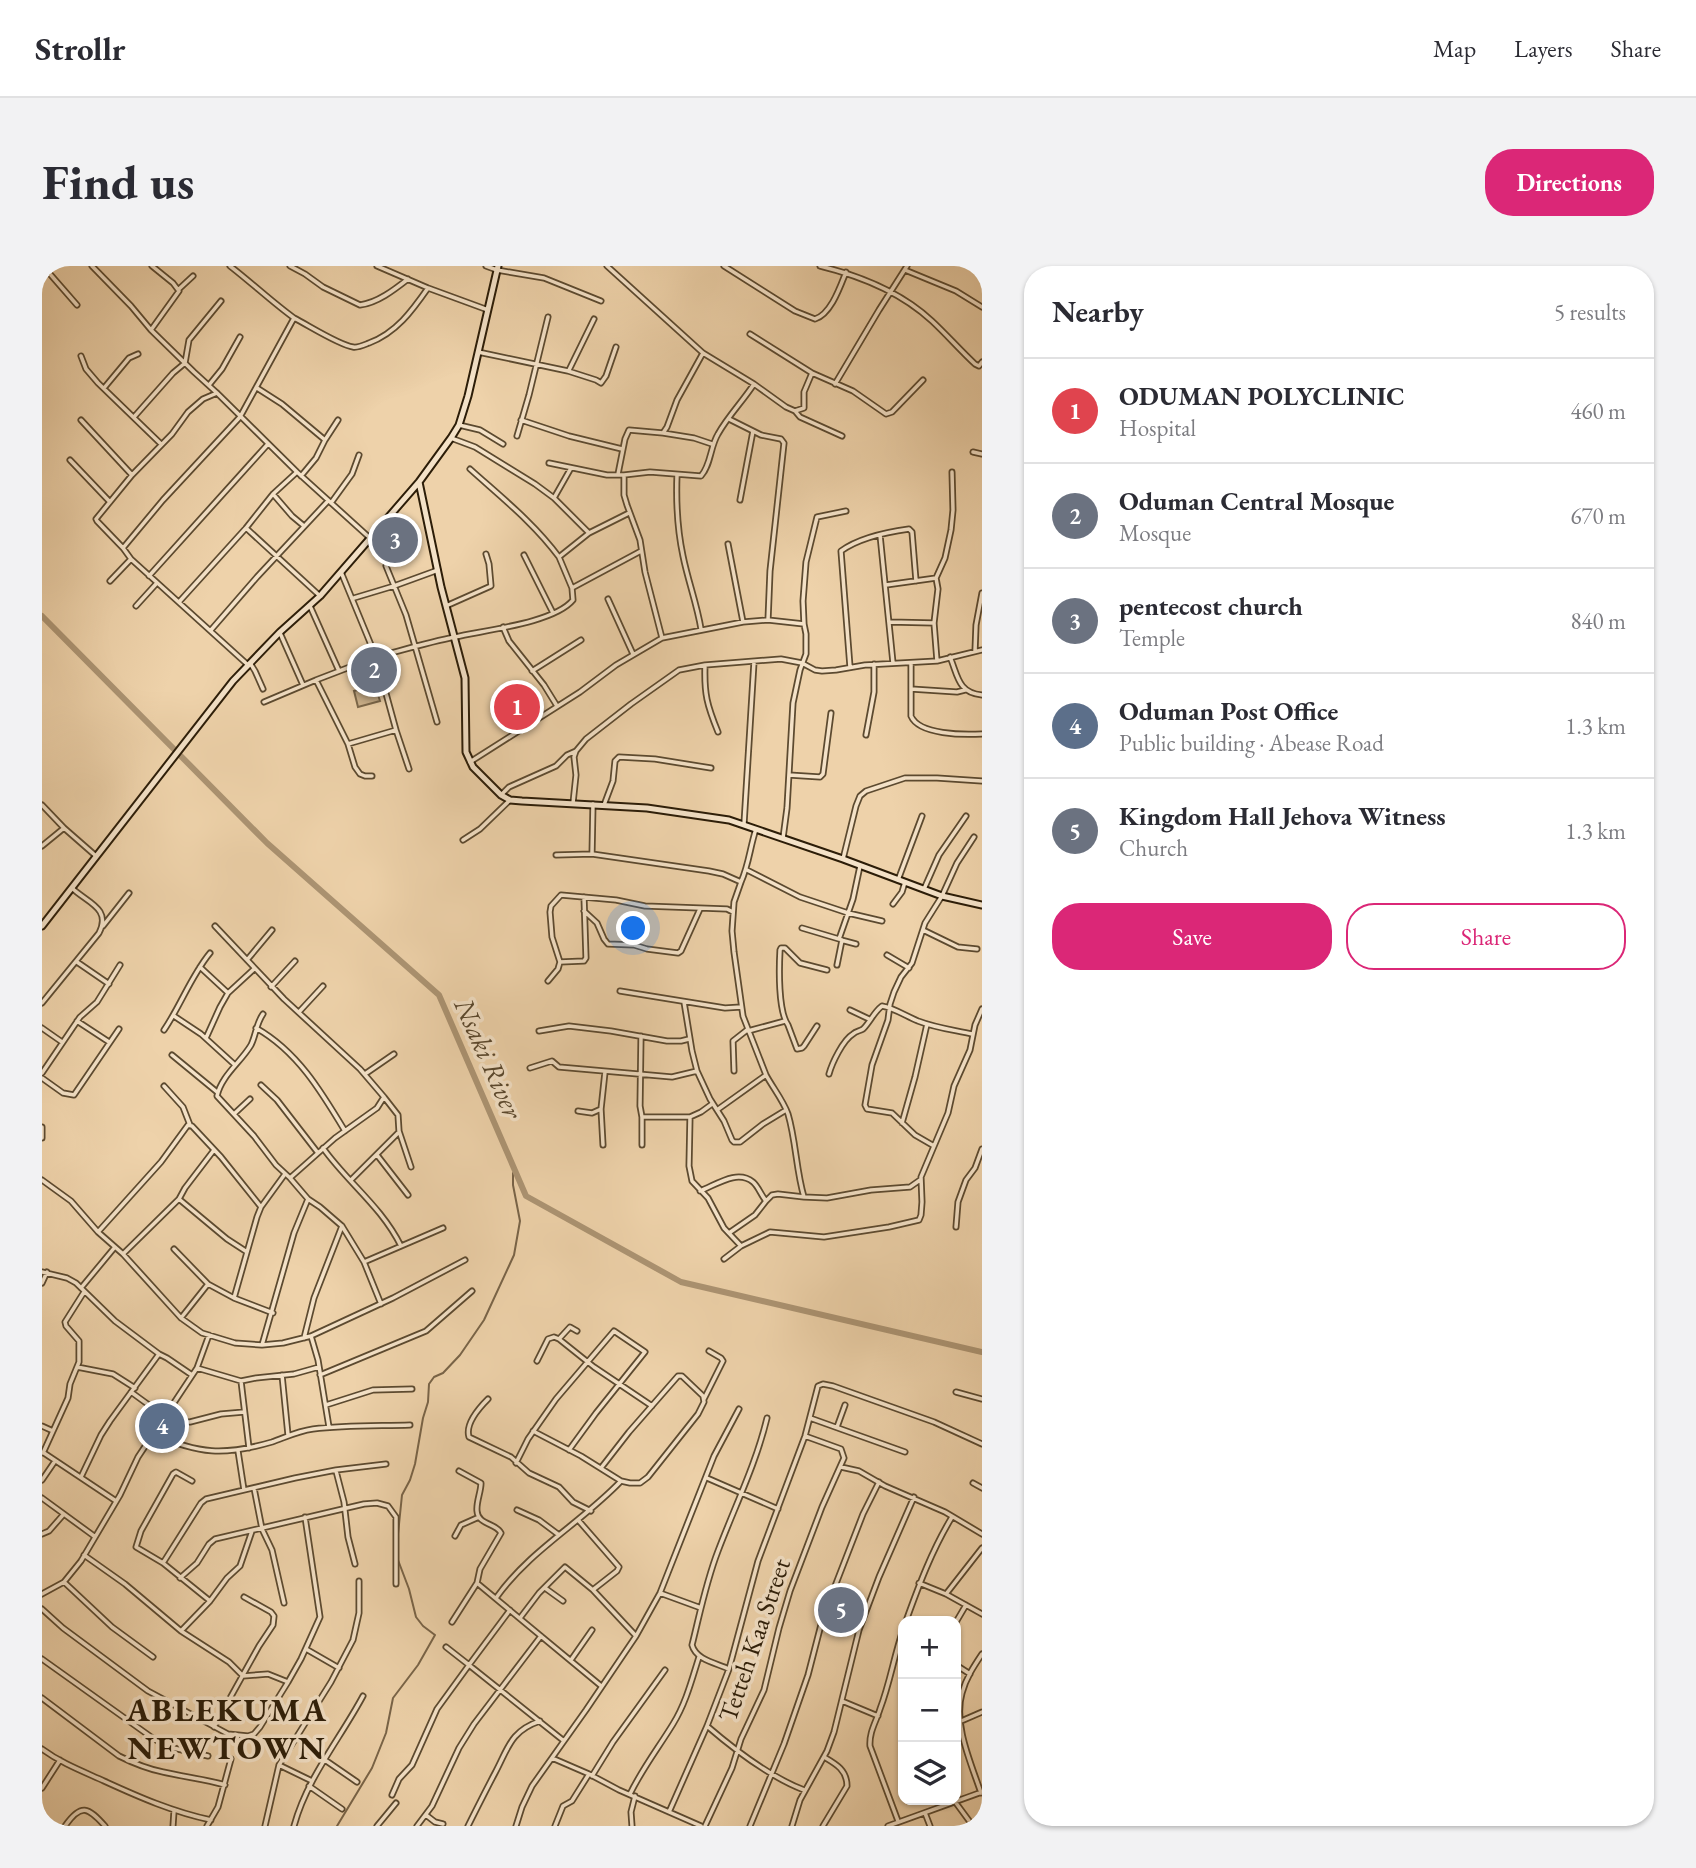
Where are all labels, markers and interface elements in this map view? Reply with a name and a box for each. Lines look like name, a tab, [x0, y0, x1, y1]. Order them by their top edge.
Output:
text: Strollr	[35, 27, 126, 70]
text: Map	[1433, 33, 1476, 64]
text: Layers	[1514, 33, 1573, 64]
text: Share	[1611, 33, 1661, 64]
button: Directions	[1485, 149, 1654, 216]
text: Find us	[42, 150, 194, 214]
text: Nearby	[1052, 292, 1144, 331]
text: 5 results	[1554, 297, 1626, 327]
text: ODUMAN POLYCLINIC	[1119, 379, 1405, 413]
text: 1	[1069, 396, 1081, 426]
text: 460 m	[1570, 396, 1626, 426]
text: Hospital	[1119, 413, 1196, 443]
text: Oduman Central Mosque	[1119, 484, 1394, 518]
text: 2	[1069, 501, 1081, 531]
text: 670 m	[1570, 501, 1626, 531]
pin: 3	[372, 514, 418, 566]
text: Mosque	[1119, 518, 1191, 548]
text: pentecost church	[1119, 589, 1303, 623]
text: 3	[1069, 606, 1081, 636]
text: 840 m	[1570, 606, 1626, 636]
text: Temple	[1119, 623, 1185, 653]
pin: 2	[351, 644, 397, 696]
pin: 1	[494, 681, 540, 733]
text: Oduman Post Office	[1119, 694, 1338, 728]
text: 4	[1069, 711, 1081, 741]
text: 1.3 km	[1565, 711, 1626, 741]
text: Public building · Abease Road	[1119, 728, 1384, 758]
text: Kingdom Hall Jehova Witness	[1119, 799, 1446, 833]
text: 5	[1069, 816, 1081, 846]
text: 1.3 km	[1565, 816, 1626, 846]
text: Church	[1119, 833, 1188, 863]
button: Save	[1052, 903, 1332, 970]
button: Share	[1346, 903, 1626, 970]
your location	[616, 911, 650, 945]
water label: Nsaki River	[446, 991, 532, 1125]
pin: 4	[139, 1400, 185, 1452]
street label: Tetteh Kaa Street	[710, 1554, 798, 1726]
pin: 5	[818, 1584, 864, 1636]
map controls	[898, 1616, 961, 1805]
button: +	[898, 1616, 961, 1679]
button: −	[898, 1679, 961, 1742]
district label: ABLEKUMA NEWTOWN	[125, 1688, 328, 1769]
button: layers	[898, 1742, 961, 1805]

